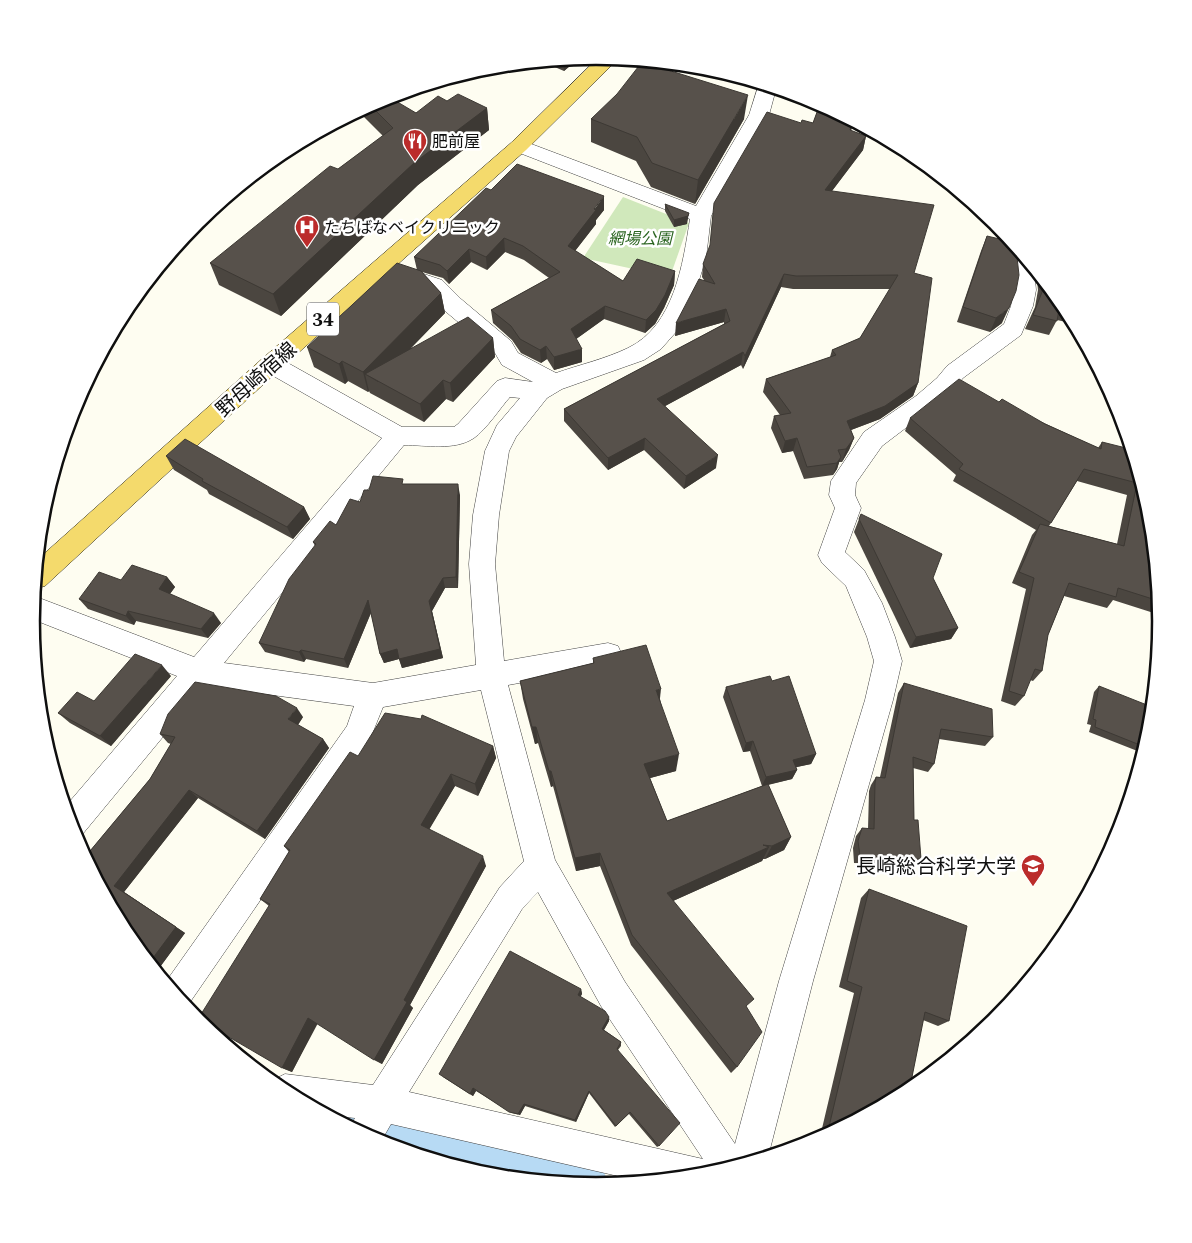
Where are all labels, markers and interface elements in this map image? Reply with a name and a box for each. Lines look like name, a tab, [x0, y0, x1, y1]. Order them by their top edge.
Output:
restaurant icon: 肥前屋	[402, 128, 428, 162]
place label: 肥前屋	[432, 130, 480, 154]
hospital icon: たちばなベイクリニック	[294, 214, 320, 248]
place label: たちばなベイクリニック	[324, 216, 500, 240]
park label: 網場公園	[608, 227, 674, 251]
road number: 34	[307, 302, 339, 336]
street label: 野母崎宿線	[209, 335, 304, 424]
place label: 長崎総合科学大学	[856, 852, 1016, 882]
school or university icon: 長崎総合科学大学	[1020, 853, 1046, 887]

